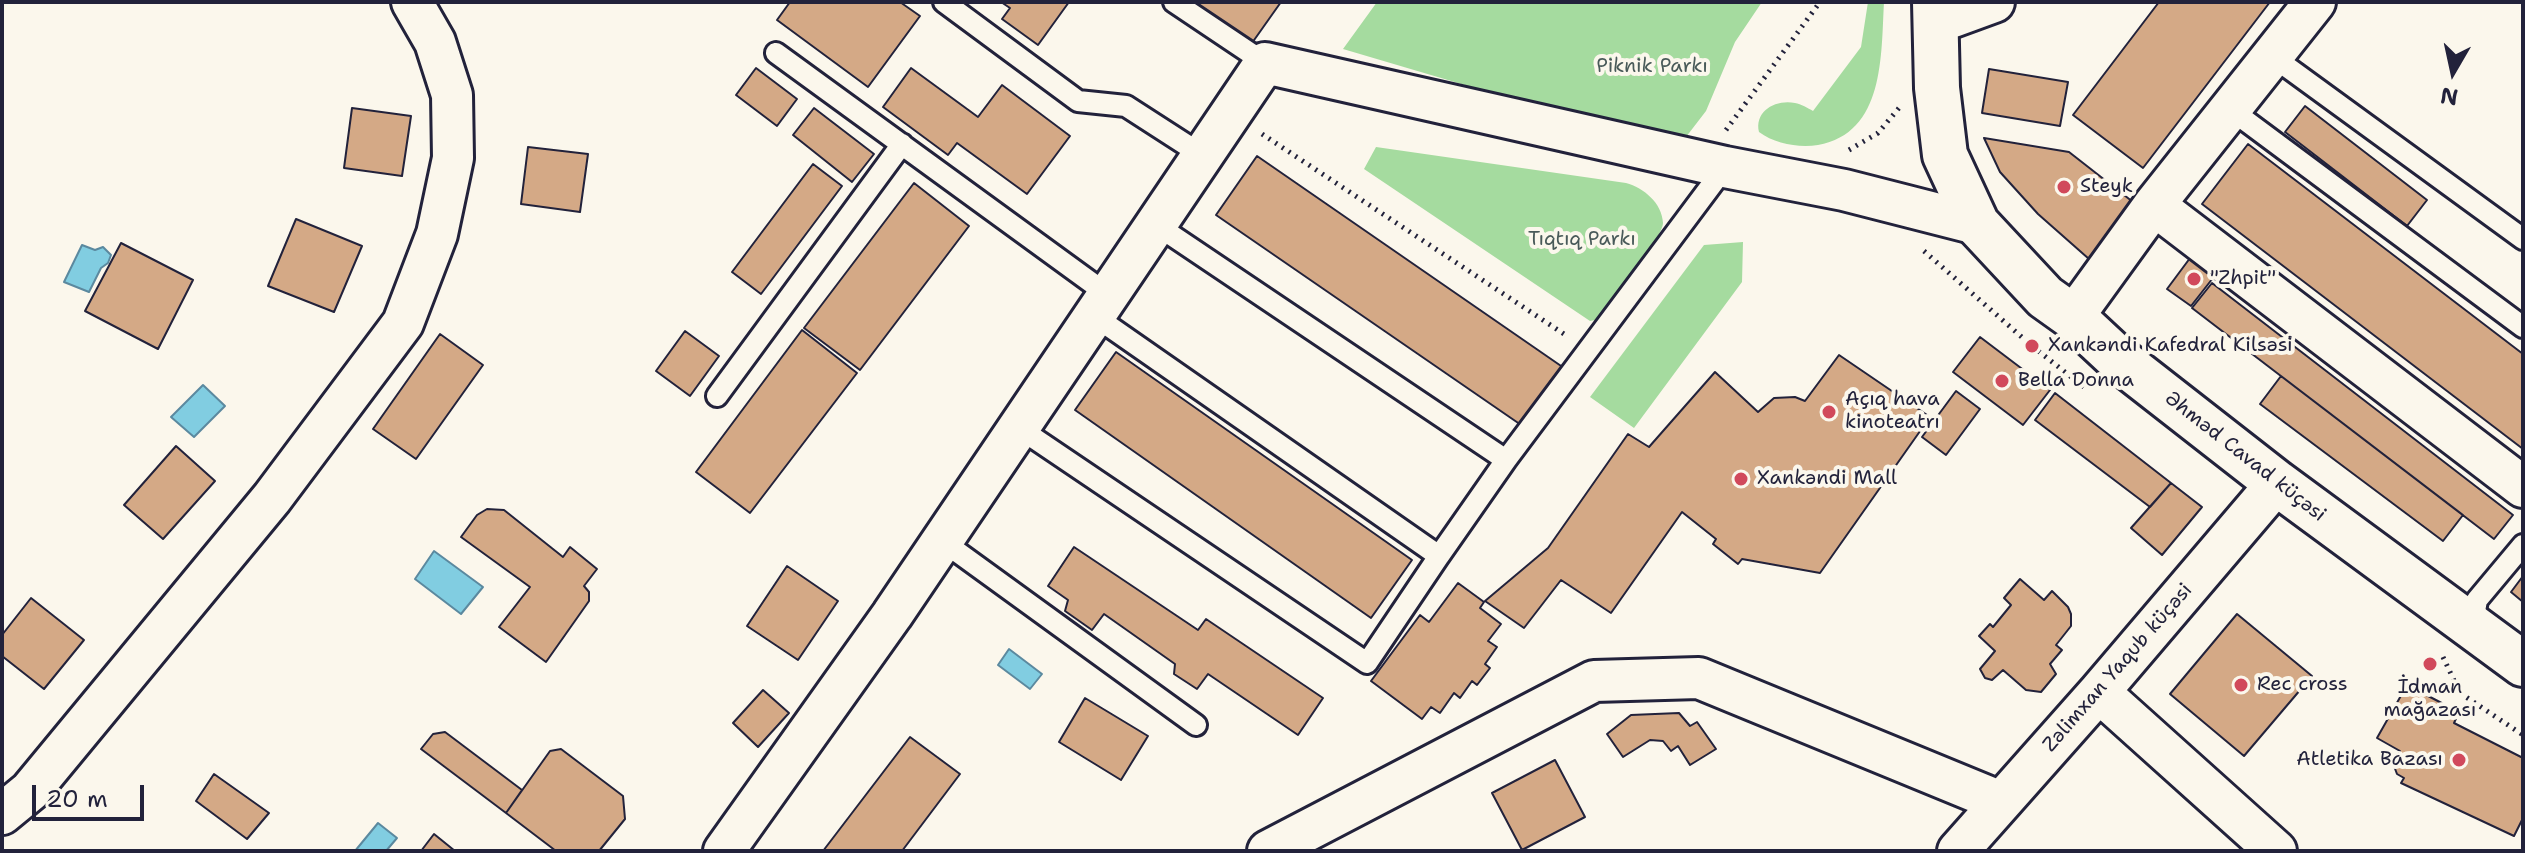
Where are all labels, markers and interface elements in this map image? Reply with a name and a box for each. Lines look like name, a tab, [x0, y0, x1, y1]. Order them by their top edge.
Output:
north arrow	[2413, 32, 2493, 112]
park label: Piknik Parkı	[1596, 55, 1708, 79]
text: N	[2438, 81, 2460, 112]
place label: Steyk	[2080, 175, 2133, 199]
marker: Steyk	[2055, 178, 2073, 196]
park label: Tıqtıq Parkı	[1528, 228, 1636, 252]
place label: "Zhpit"	[2210, 267, 2276, 291]
marker: "Zhpit"	[2185, 270, 2203, 288]
place label: Xankəndi Kafedral Kilsəsi	[2048, 334, 2293, 358]
marker: Xankəndi Kafedral Kilsəsi	[2023, 337, 2041, 355]
place label: Bella Donna	[2018, 369, 2134, 393]
marker: Bella Donna	[1993, 372, 2011, 390]
street label: Əhməd Cavad küçəsi	[2160, 387, 2330, 527]
place label: Açıq hava kinoteatrı	[1845, 388, 1940, 435]
marker: Açıq hava kinoteatrı	[1820, 403, 1838, 421]
place label: Xankəndi Mall	[1757, 467, 1897, 491]
marker: Xankəndi Mall	[1732, 470, 1750, 488]
street label: Zəlimxan Yaqub küçəsi	[2038, 579, 2198, 757]
marker: İdman mağazası	[2421, 655, 2439, 673]
place label: Rec cross	[2257, 673, 2348, 697]
marker: Rec cross	[2232, 676, 2250, 694]
place label: İdman mağazası	[2384, 676, 2476, 723]
place label: Atletika Bazası	[2296, 748, 2443, 772]
marker: Atletika Bazası	[2450, 751, 2468, 769]
scale bar	[36, 769, 148, 819]
text: 20 m	[46, 783, 108, 815]

